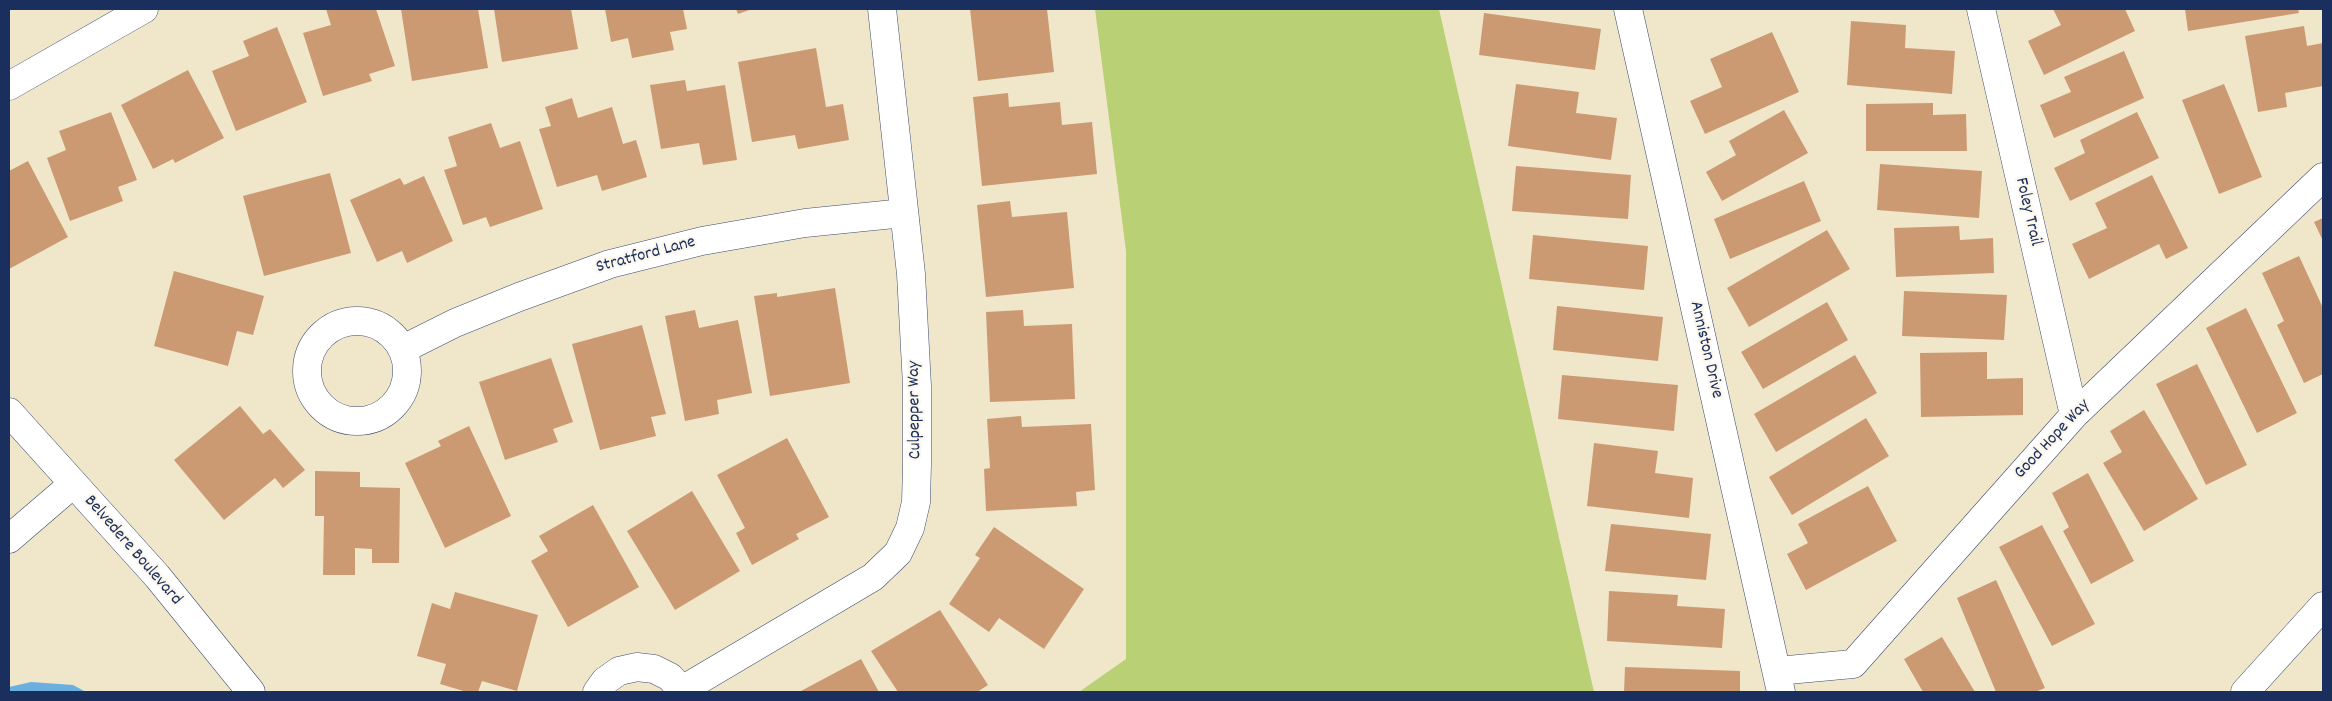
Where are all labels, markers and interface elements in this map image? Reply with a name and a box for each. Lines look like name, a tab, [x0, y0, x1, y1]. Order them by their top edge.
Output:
street label: Foley Trail	[2009, 176, 2045, 248]
street label: Stratford Lane	[594, 232, 698, 280]
street label: Anniston Drive	[1683, 299, 1727, 401]
street label: Culpepper Way	[904, 361, 928, 459]
street label: Good Hope Way	[2011, 396, 2095, 484]
street label: Belvedere Boulevard	[78, 492, 186, 610]

